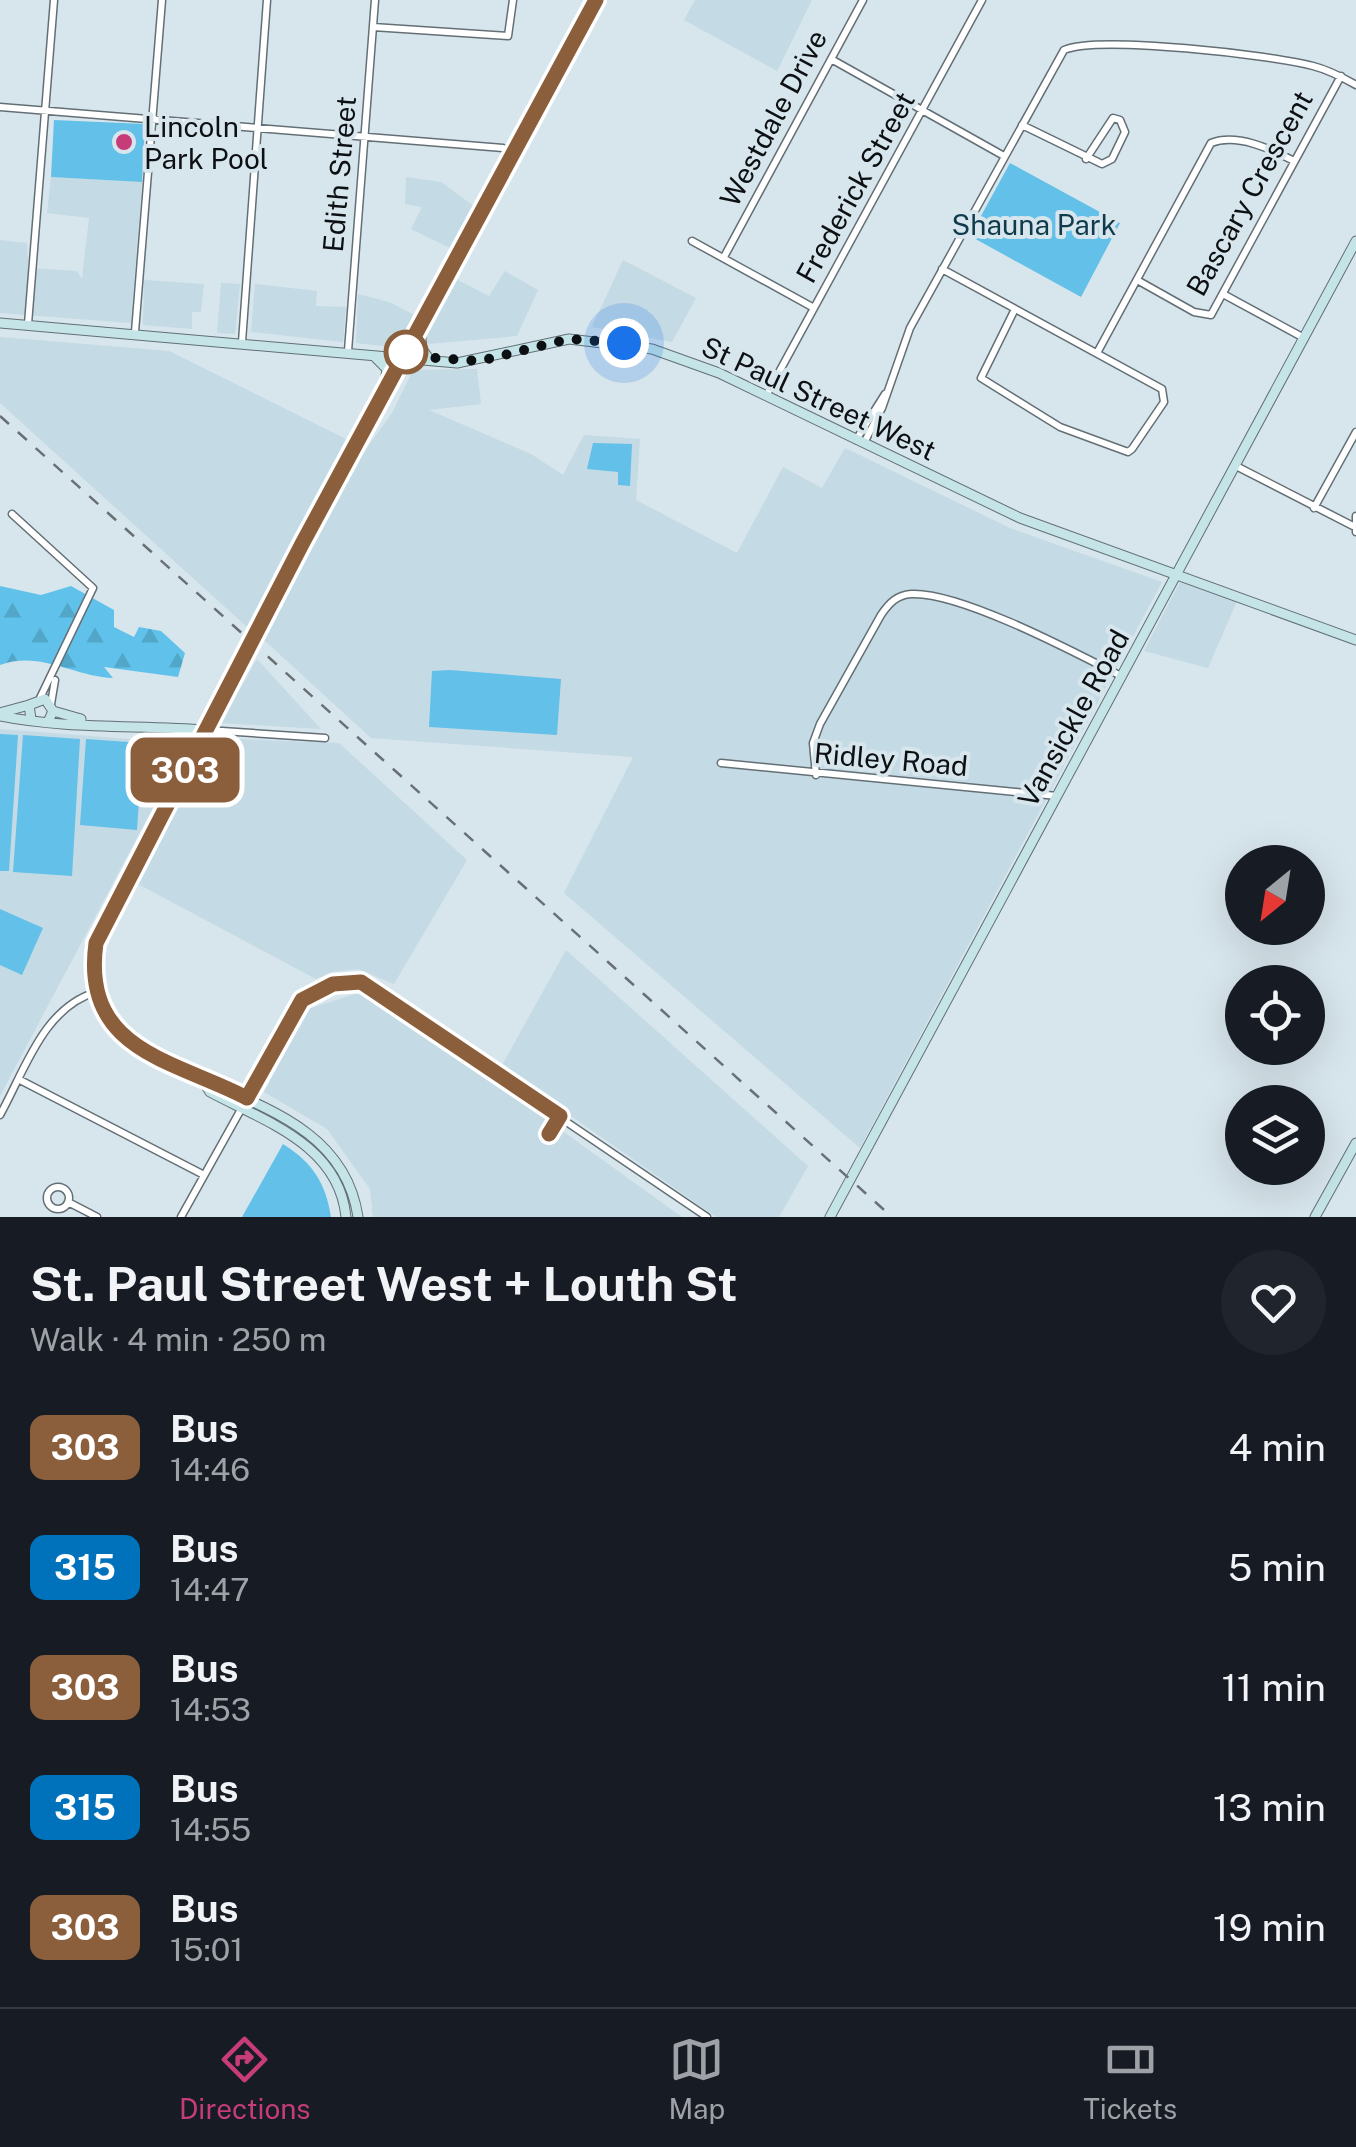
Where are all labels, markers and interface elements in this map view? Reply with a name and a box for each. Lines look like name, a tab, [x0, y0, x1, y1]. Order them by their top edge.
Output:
street label: Westdale Drive	[713, 24, 833, 212]
street label: Bascary Crescent	[1179, 85, 1319, 301]
street label: Frederick Street	[789, 86, 921, 288]
street label: Edith Street	[316, 95, 362, 253]
place label: Lincoln Park Pool	[144, 110, 268, 175]
marker: Lincoln Park Pool	[113, 131, 135, 153]
park label: Shauna Park	[952, 208, 1116, 241]
your location	[599, 318, 649, 368]
street label: St Paul Street West	[697, 329, 941, 467]
unlabelled marker	[385, 331, 427, 373]
street label: Vansickle Road	[1011, 624, 1135, 812]
street label: Ridley Road	[813, 736, 969, 782]
line badge: 303	[128, 738, 242, 802]
text: 303	[151, 750, 219, 791]
north arrow	[1225, 845, 1325, 945]
map controls	[1225, 845, 1325, 1185]
button: locate	[1225, 965, 1325, 1065]
button: layers	[1225, 1085, 1325, 1185]
button: heart	[1221, 1250, 1326, 1355]
text: St. Paul Street West + Louth St	[30, 1255, 738, 1312]
text: Walk · 4 min · 250 m	[30, 1321, 326, 1358]
text: Bus	[170, 1406, 239, 1451]
text: 4 min	[1228, 1425, 1326, 1470]
text: 303	[51, 1427, 119, 1468]
text: 14:46	[170, 1451, 250, 1488]
text: Bus	[170, 1526, 239, 1571]
text: 5 min	[1228, 1545, 1326, 1590]
text: 315	[54, 1547, 116, 1588]
text: 14:47	[170, 1571, 249, 1608]
text: Bus	[170, 1646, 239, 1691]
text: 11 min	[1221, 1665, 1326, 1710]
text: 303	[51, 1667, 119, 1708]
text: 14:53	[170, 1691, 251, 1728]
text: Bus	[170, 1766, 239, 1811]
text: 13 min	[1213, 1785, 1326, 1830]
text: 315	[54, 1787, 116, 1828]
text: 14:55	[170, 1811, 251, 1848]
text: Bus	[170, 1886, 239, 1931]
text: 19 min	[1213, 1905, 1326, 1950]
text: 303	[51, 1907, 119, 1948]
text: 15:01	[170, 1931, 243, 1968]
tab: Directions	[179, 2032, 310, 2125]
tab: Map	[668, 2032, 725, 2125]
tab: Tickets	[1083, 2032, 1177, 2125]

